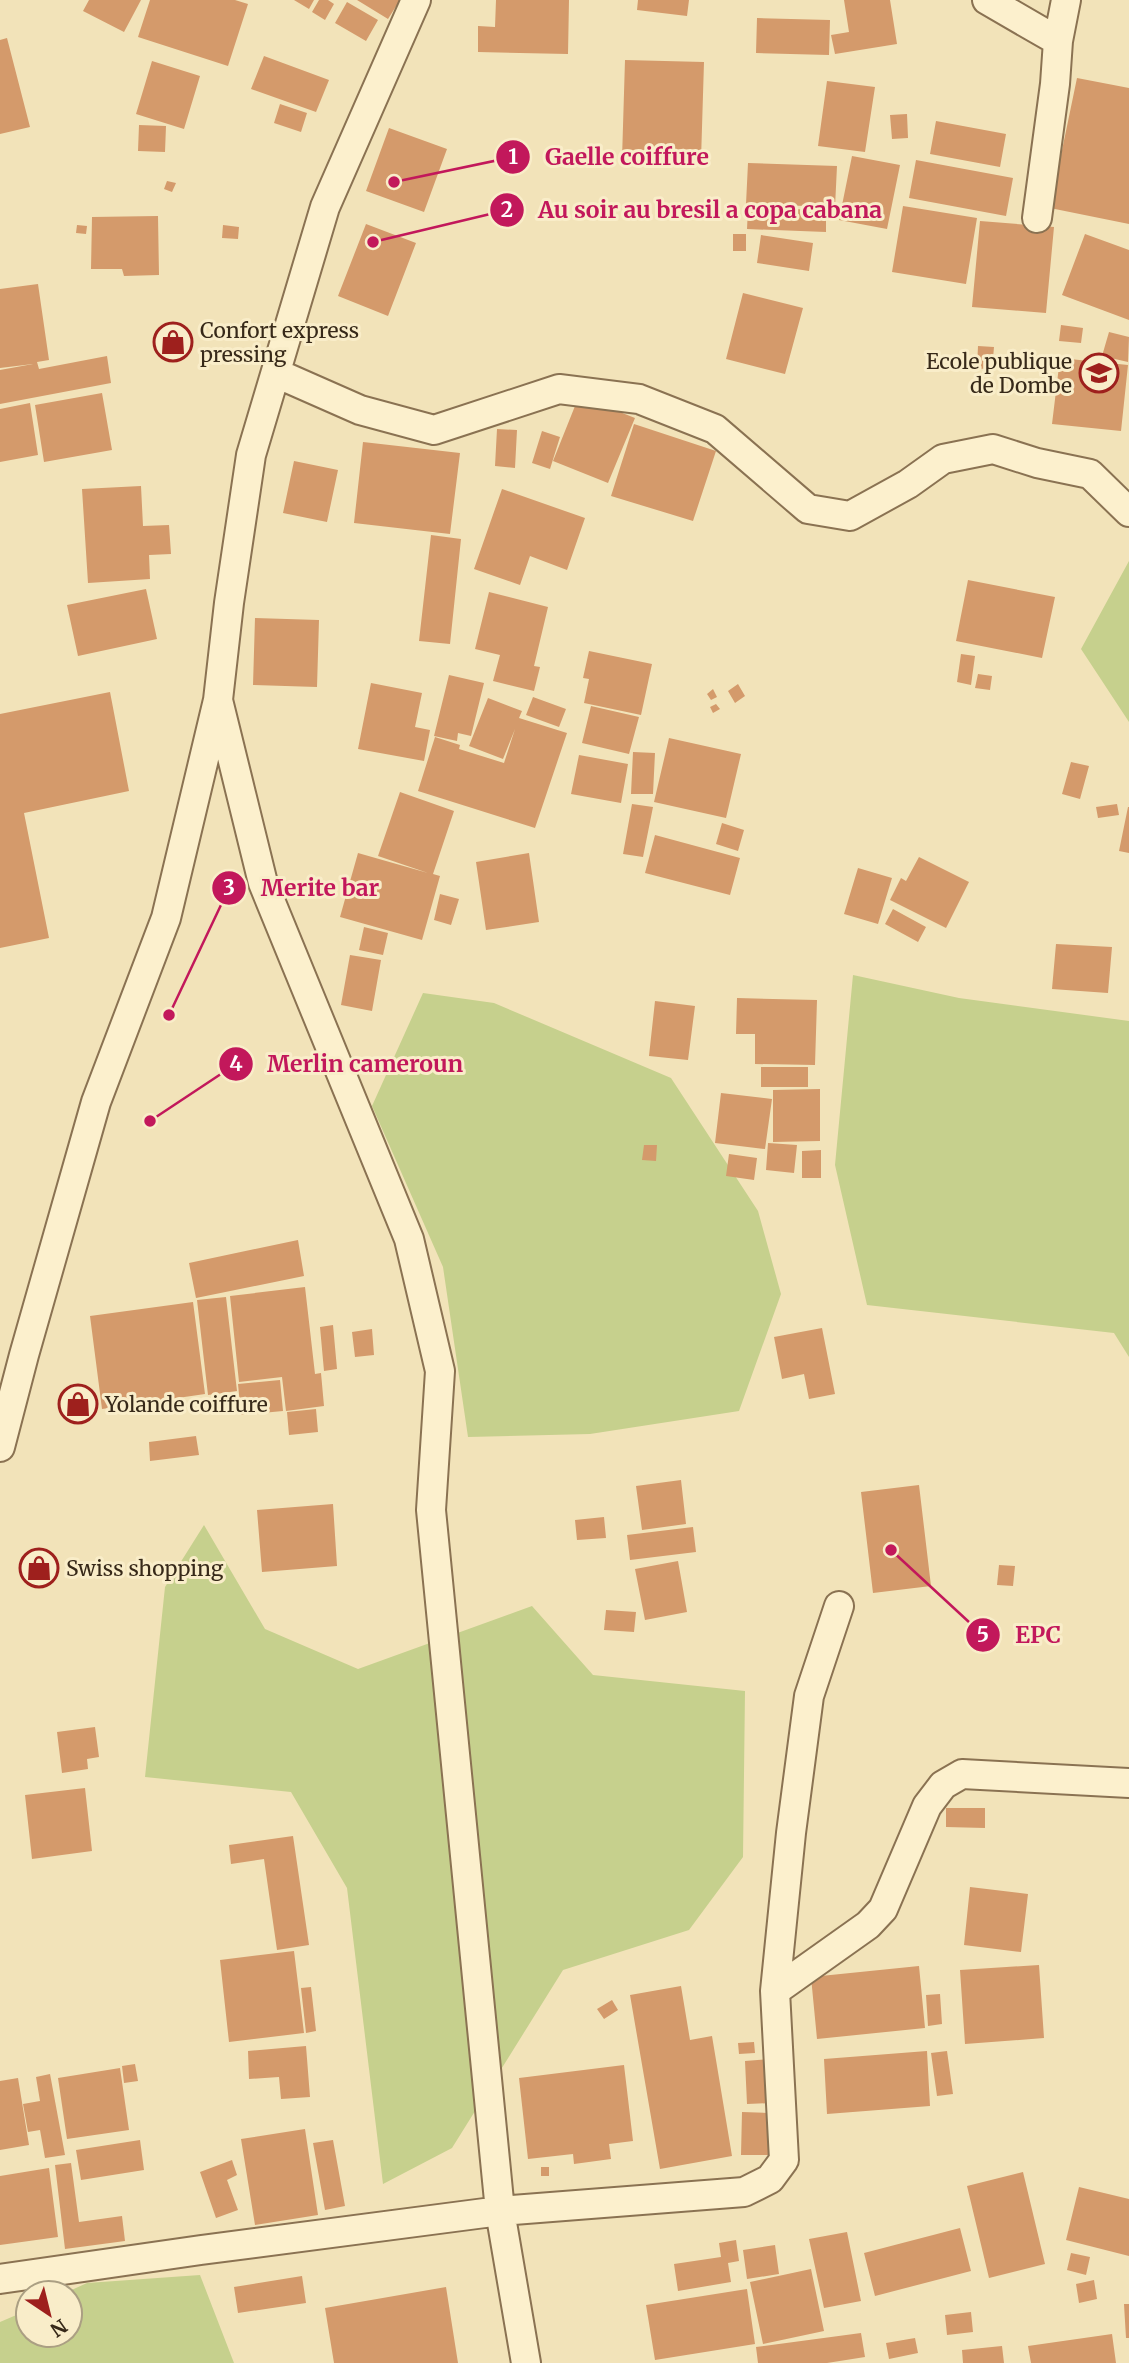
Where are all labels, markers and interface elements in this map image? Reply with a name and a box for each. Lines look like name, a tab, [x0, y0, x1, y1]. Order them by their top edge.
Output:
callout: Gaelle coiffure	[496, 135, 722, 179]
text: Gaelle coiffure	[545, 142, 709, 171]
text: 1	[508, 143, 518, 170]
callout: Au soir au bresil a copa cabana	[489, 188, 896, 232]
text: Au soir au bresil a copa cabana	[537, 195, 882, 224]
text: 2	[501, 196, 513, 223]
place label: Confort express pressing	[200, 317, 359, 368]
shop icon: Confort express pressing	[152, 321, 194, 363]
place label: Ecole publique de Dombe	[926, 348, 1072, 399]
school or university icon: Ecole publique de Dombe	[1078, 352, 1120, 394]
callout: Merite bar	[212, 866, 393, 910]
text: Merite bar	[261, 873, 379, 902]
text: 3	[223, 874, 235, 901]
callout: Merlin cameroun	[218, 1042, 478, 1086]
text: Merlin cameroun	[267, 1049, 464, 1078]
text: 4	[229, 1050, 243, 1077]
shop icon: Yolande coiffure	[57, 1383, 99, 1425]
place label: Yolande coiffure	[104, 1391, 268, 1418]
shop icon: Swiss shopping	[18, 1547, 60, 1589]
place label: Swiss shopping	[66, 1555, 224, 1582]
callout: EPC	[966, 1613, 1075, 1657]
text: EPC	[1015, 1620, 1061, 1649]
text: 5	[977, 1621, 989, 1648]
north arrow	[14, 2279, 84, 2349]
text: N	[46, 2314, 72, 2342]

